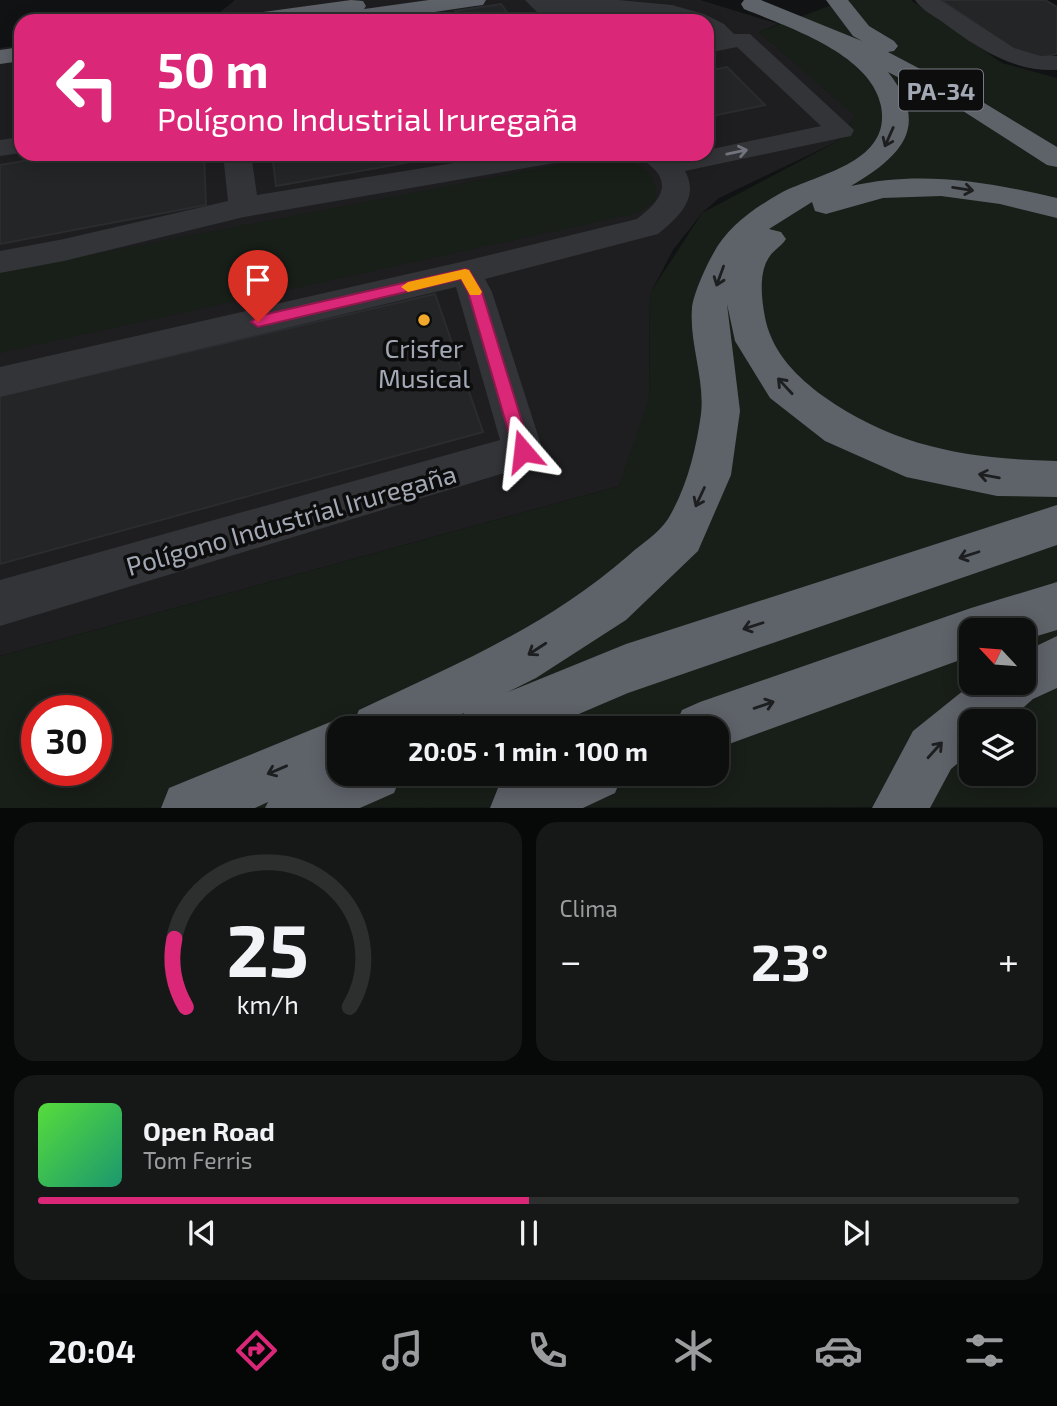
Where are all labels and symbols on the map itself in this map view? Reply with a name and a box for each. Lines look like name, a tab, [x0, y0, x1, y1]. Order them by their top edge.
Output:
road number: PA-34	[899, 70, 983, 110]
one-way arrow	[882, 126, 895, 147]
one-way arrow	[725, 145, 748, 159]
one-way arrow	[951, 182, 974, 195]
pin	[228, 250, 288, 322]
one-way arrow	[713, 264, 725, 286]
marker: Crisfer Musical	[416, 312, 432, 328]
place label: Crisfer Musical	[378, 332, 470, 393]
one-way arrow	[777, 377, 793, 395]
position arrow	[486, 414, 560, 488]
street label: Polígono Industrial Iruregaña	[122, 457, 460, 581]
one-way arrow	[978, 468, 1001, 482]
one-way arrow	[693, 486, 706, 507]
one-way arrow	[958, 549, 980, 562]
north arrow	[959, 618, 1036, 695]
one-way arrow	[742, 621, 764, 634]
one-way arrow	[528, 642, 547, 657]
speed limit sign: 30	[21, 695, 112, 786]
one-way arrow	[753, 698, 775, 710]
one-way arrow	[927, 741, 943, 759]
one-way arrow	[266, 765, 288, 778]

